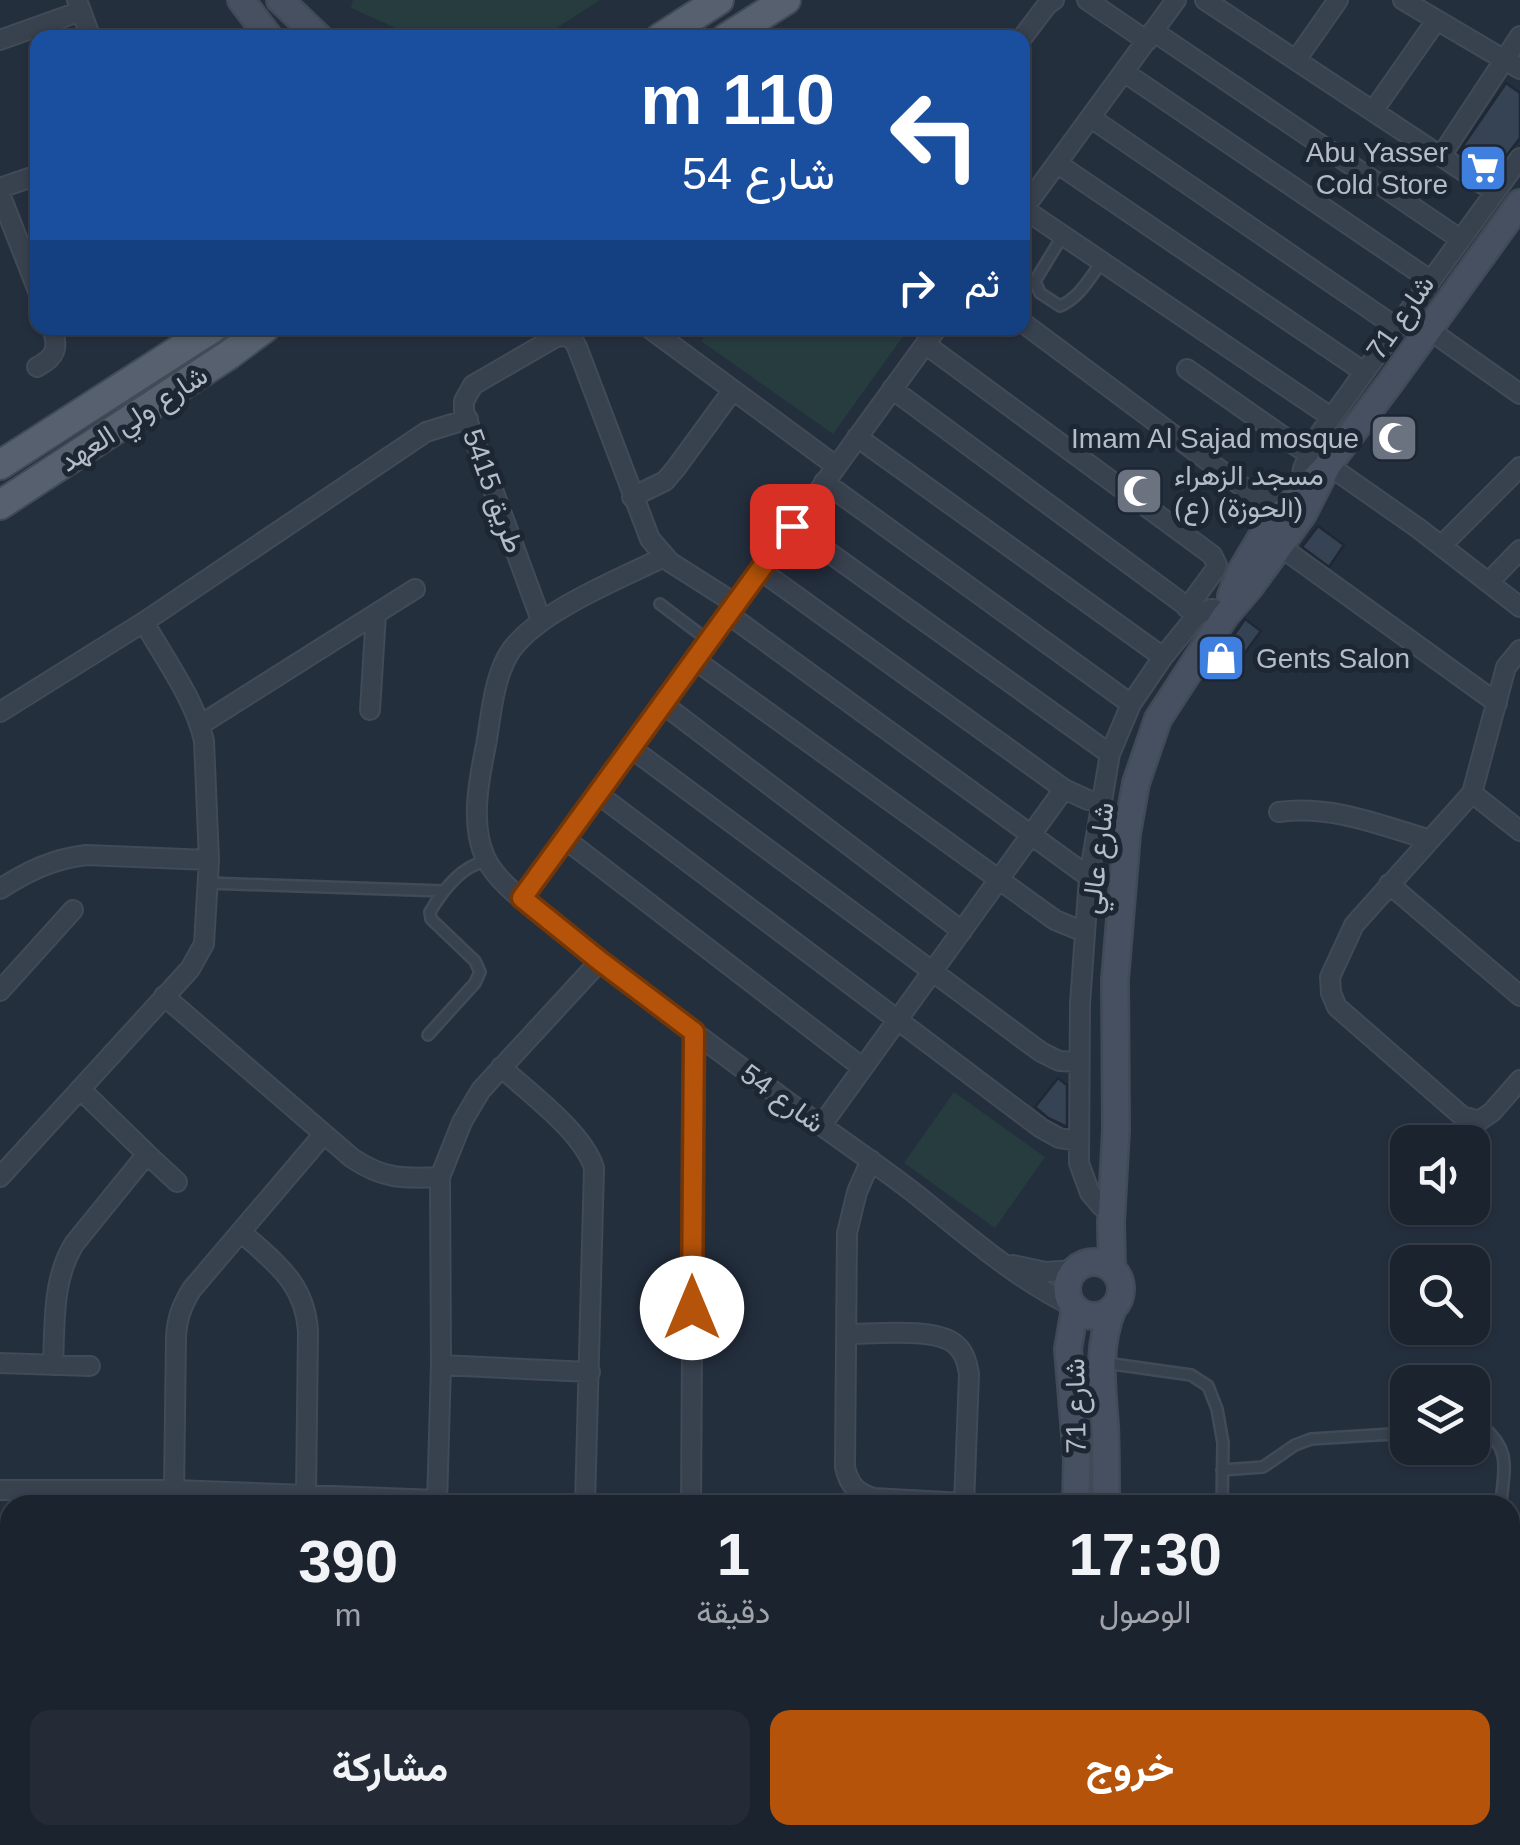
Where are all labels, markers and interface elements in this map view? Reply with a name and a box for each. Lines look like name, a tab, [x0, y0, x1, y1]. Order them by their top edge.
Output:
text: 110 m	[640, 61, 835, 139]
icon: left	[870, 70, 1000, 200]
place label: Abu Yasser Cold Store	[1306, 137, 1448, 200]
supermarket icon: Abu Yasser Cold Store	[1457, 142, 1509, 194]
text: شارع 54	[682, 148, 835, 199]
icon: right	[889, 260, 944, 315]
text: ثم	[964, 263, 1000, 305]
street label: شارع 71	[1360, 269, 1443, 367]
street label: شارع ولي العهد	[54, 359, 217, 484]
mosque icon: Imam Al Sajad mosque	[1368, 412, 1420, 464]
place label: Imam Al Sajad mosque	[1071, 423, 1359, 454]
street label: طريق 5415	[455, 425, 530, 558]
place label: مسجد الزهراء (ع) (الحوزة)	[1174, 460, 1324, 526]
mosque icon: مسجد الزهراء (ع) (الحوزة)	[1113, 465, 1165, 517]
pin	[750, 484, 835, 569]
icon: arrive	[765, 499, 820, 554]
shop icon: Gents Salon	[1195, 632, 1247, 684]
place label: Gents Salon	[1256, 643, 1410, 674]
street label: شارع عالي	[1075, 800, 1127, 917]
street label: شارع 54	[733, 1058, 830, 1141]
map controls	[1390, 1125, 1490, 1465]
button: sound	[1390, 1125, 1490, 1225]
button: search	[1390, 1245, 1490, 1345]
position arrow	[640, 1256, 744, 1360]
street label: شارع 71	[1059, 1358, 1095, 1454]
button: layers	[1390, 1365, 1490, 1465]
text: 1	[717, 1521, 750, 1588]
text: 17:30	[1068, 1521, 1222, 1588]
text: 390	[298, 1528, 398, 1595]
text: دقيقة	[696, 1594, 770, 1630]
text: الوصول	[1099, 1594, 1191, 1630]
text: m	[335, 1597, 362, 1633]
button: مشاركة	[30, 1710, 750, 1825]
button: خروج	[770, 1710, 1490, 1825]

